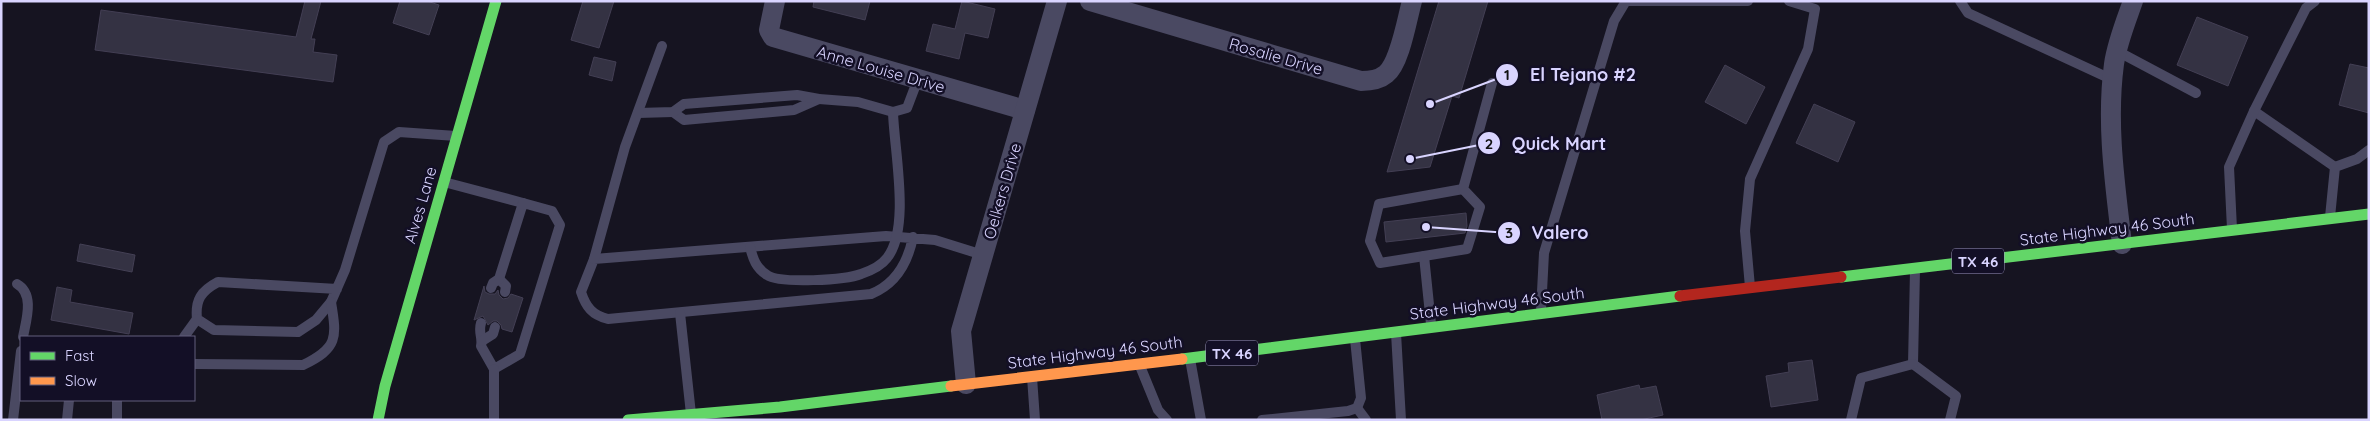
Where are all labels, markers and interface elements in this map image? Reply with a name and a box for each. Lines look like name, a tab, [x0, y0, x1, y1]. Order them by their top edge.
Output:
street label: Rosalie Drive	[1227, 33, 1325, 79]
street label: Anne Louise Drive	[815, 41, 947, 97]
callout: El Tejano #2	[1495, 58, 1646, 91]
text: El Tejano #2	[1530, 63, 1636, 86]
text: 1	[1504, 65, 1510, 84]
callout: Quick Mart	[1477, 127, 1616, 160]
text: Quick Mart	[1512, 132, 1606, 155]
text: 2	[1485, 134, 1493, 153]
street label: Oelkers Drive	[979, 141, 1025, 241]
street label: Alves Lane	[399, 164, 441, 246]
street label: State Highway 46 South	[2019, 208, 2195, 250]
callout: Valero	[1497, 216, 1599, 249]
text: Valero	[1531, 221, 1589, 244]
text: 3	[1505, 223, 1513, 242]
road number: TX 46	[1952, 248, 2004, 274]
street label: State Highway 46 South	[1409, 282, 1585, 324]
street label: State Highway 46 South	[1007, 331, 1183, 373]
legend	[20, 336, 195, 401]
road number: TX 46	[1206, 340, 1258, 366]
text: Fast	[65, 346, 94, 365]
text: Slow	[65, 371, 97, 390]

